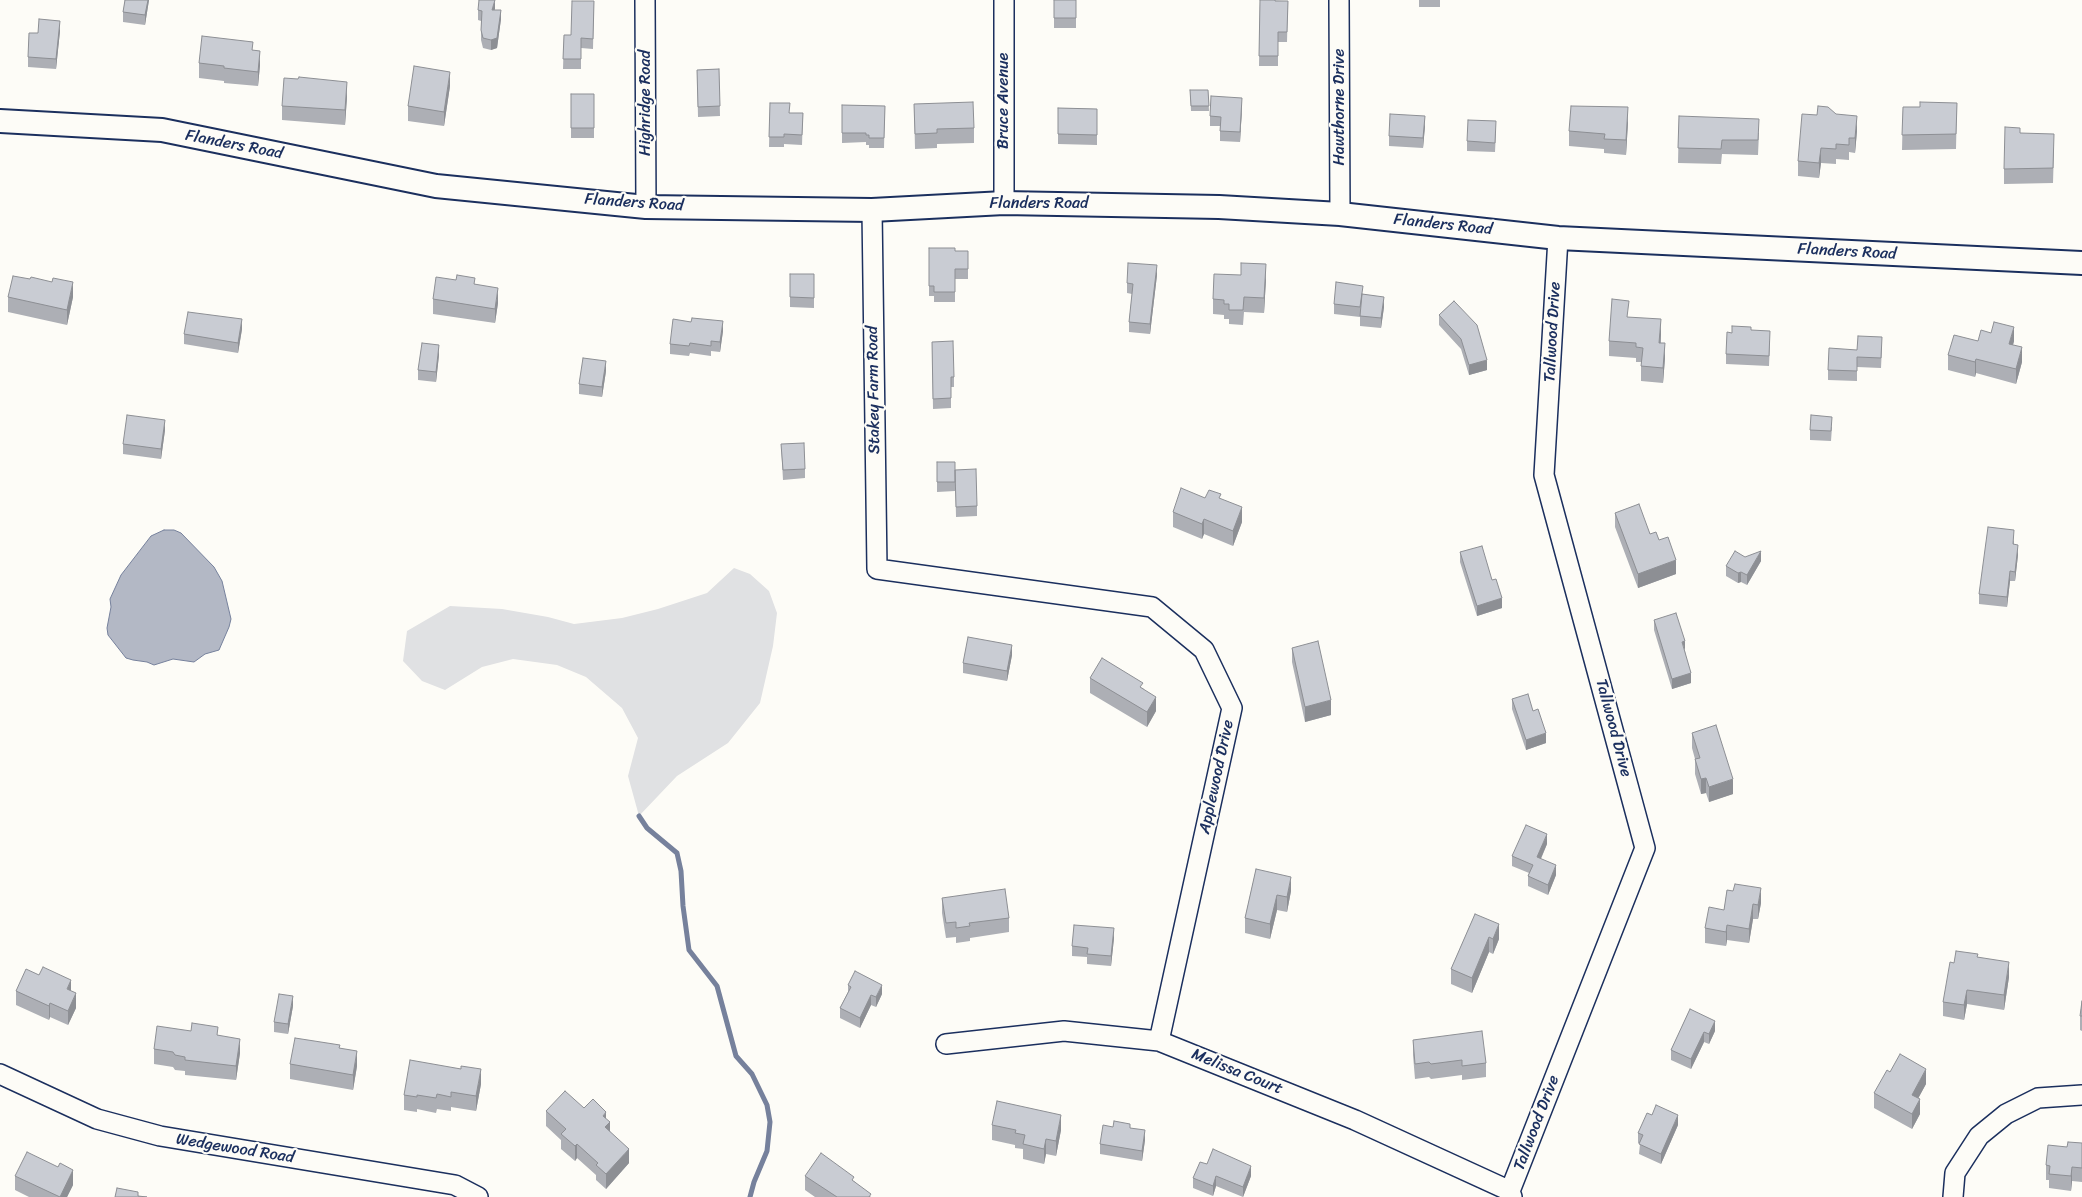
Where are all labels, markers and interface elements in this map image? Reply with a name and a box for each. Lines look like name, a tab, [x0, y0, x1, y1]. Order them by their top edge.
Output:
street label: Hawthorne Drive	[1330, 48, 1350, 166]
street label: Highridge Road	[636, 50, 656, 156]
street label: Bruce Avenue	[994, 53, 1014, 149]
street label: Flanders Road	[184, 126, 284, 164]
street label: Flanders Road	[584, 190, 684, 216]
street label: Flanders Road	[990, 194, 1088, 214]
street label: Flanders Road	[1393, 210, 1493, 240]
street label: Flanders Road	[1797, 240, 1897, 264]
street label: Tallwood Drive	[1541, 281, 1565, 383]
street label: Stakey Farm Road	[863, 326, 885, 454]
street label: Tallwood Drive	[1591, 677, 1635, 779]
street label: Applewood Drive	[1196, 718, 1238, 836]
street label: Melissa Court	[1189, 1045, 1285, 1099]
street label: Tallwood Drive	[1510, 1073, 1564, 1173]
street label: Wedgewood Road	[175, 1130, 295, 1168]

